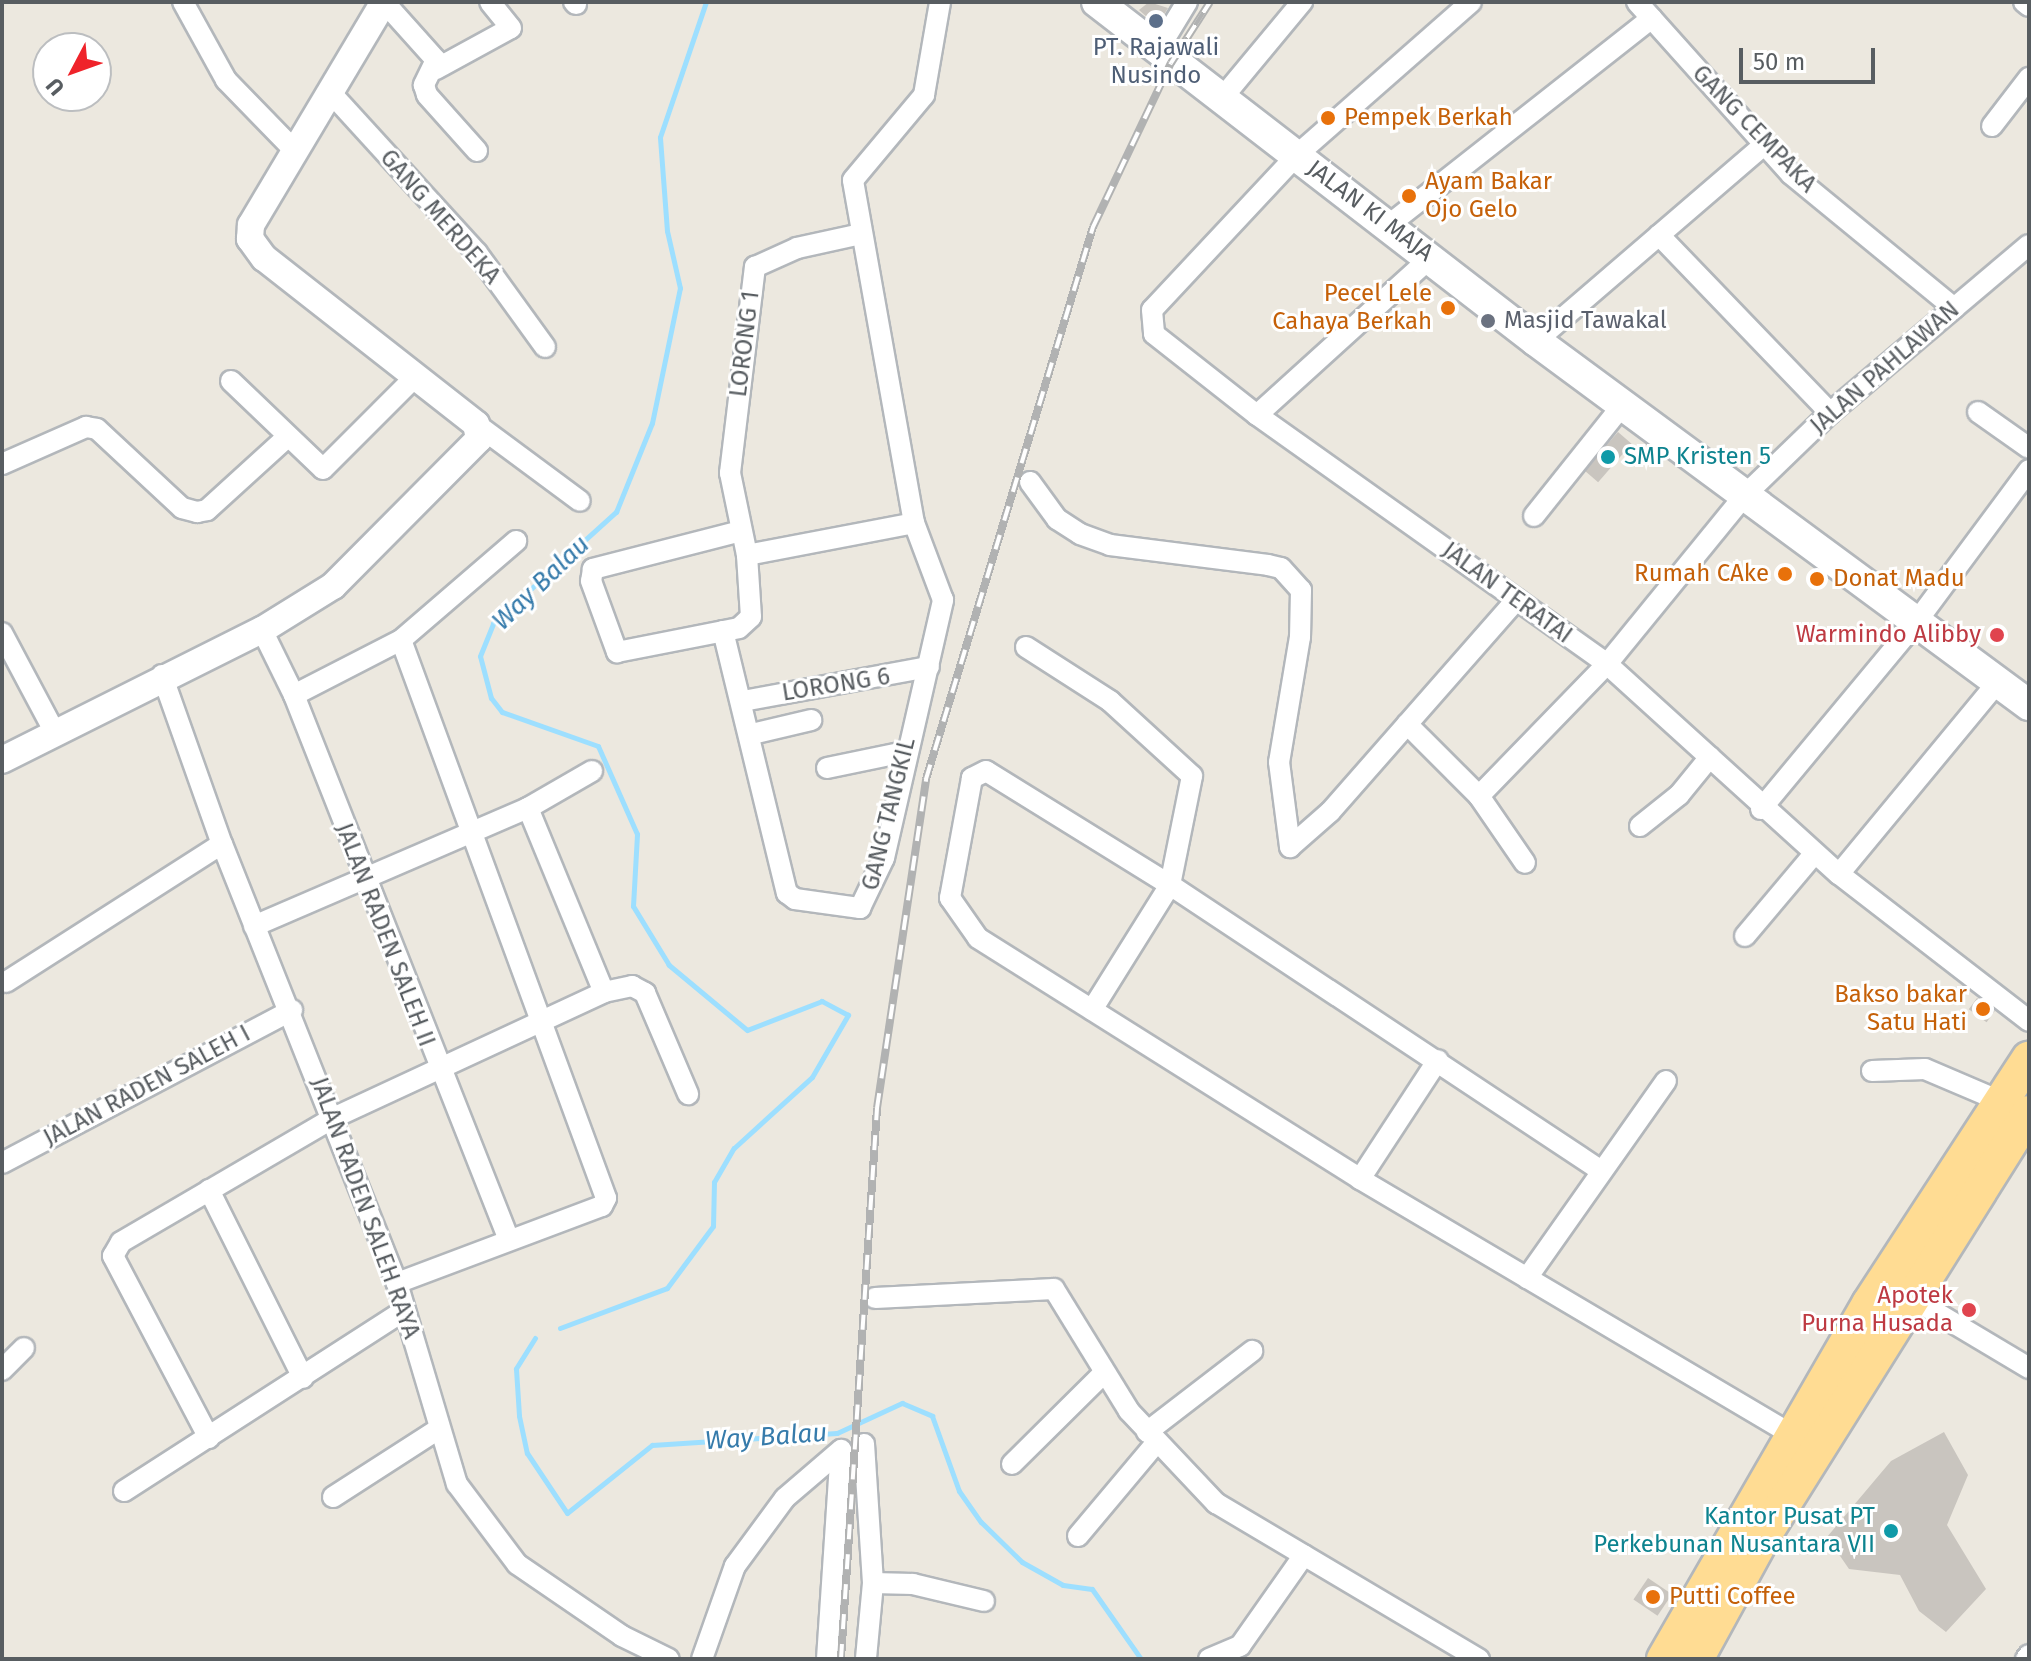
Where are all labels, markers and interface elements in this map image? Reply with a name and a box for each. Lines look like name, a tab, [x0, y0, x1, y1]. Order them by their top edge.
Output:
marker: PT. Rajawali Nusindo	[1147, 12, 1165, 30]
north arrow	[32, 32, 112, 112]
scale bar	[1743, 32, 1879, 82]
place label: PT. Rajawali Nusindo	[1093, 34, 1219, 90]
text: 50 m	[1753, 48, 1805, 76]
street label: GANG CEMPAKA	[1686, 59, 1822, 199]
text: U	[40, 73, 70, 101]
place label: Pempek Berkah	[1344, 104, 1513, 132]
marker: Pempek Berkah	[1319, 109, 1337, 127]
street label: GANG MERDEKA	[374, 144, 506, 290]
street label: JALAN KI MAJA	[1301, 154, 1439, 268]
place label: Ayam Bakar Ojo Gelo	[1425, 168, 1552, 224]
marker: Ayam Bakar Ojo Gelo	[1400, 187, 1418, 205]
place label: Pecel Lele Cahaya Berkah	[1272, 280, 1432, 336]
street label: LORONG 1	[724, 289, 766, 399]
street label: JALAN PAHLAWAN	[1805, 296, 1965, 440]
marker: Pecel Lele Cahaya Berkah	[1439, 299, 1457, 317]
place label: Masjid Tawakal	[1504, 307, 1667, 335]
marker: Masjid Tawakal	[1479, 312, 1497, 330]
place label: SMP Kristen 5	[1624, 443, 1771, 471]
marker: SMP Kristen 5	[1599, 448, 1617, 466]
water label: Way Balau	[486, 529, 596, 637]
street label: JALAN TERATAI	[1436, 536, 1578, 650]
place label: Rumah CAke	[1634, 560, 1769, 588]
marker: Rumah CAke	[1776, 565, 1794, 583]
place label: Donat Madu	[1833, 565, 1965, 593]
marker: Donat Madu	[1808, 570, 1826, 588]
place label: Warmindo Alibby	[1796, 621, 1981, 649]
marker: Warmindo Alibby	[1988, 626, 2006, 644]
street label: LORONG 6	[780, 662, 892, 708]
street label: GANG TANGKIL	[856, 735, 922, 893]
street label: JALAN RADEN SALEH II	[329, 819, 441, 1051]
place label: Bakso bakar Satu Hati	[1834, 981, 1967, 1037]
marker: Bakso bakar Satu Hati	[1974, 1000, 1992, 1018]
street label: JALAN RADEN SALEH I	[39, 1019, 255, 1153]
street label: JALAN RADEN SALEH RAYA	[304, 1073, 426, 1343]
place label: Apotek Purna Husada	[1801, 1282, 1953, 1338]
marker: Apotek Purna Husada	[1960, 1301, 1978, 1319]
water label: Way Balau	[704, 1417, 828, 1457]
place label: Kantor Pusat PT Perkebunan Nusantara VII	[1593, 1503, 1875, 1559]
marker: Kantor Pusat PT Perkebunan Nusantara VII	[1882, 1522, 1900, 1540]
place label: Putti Coffee	[1669, 1583, 1796, 1611]
marker: Putti Coffee	[1644, 1588, 1662, 1606]

